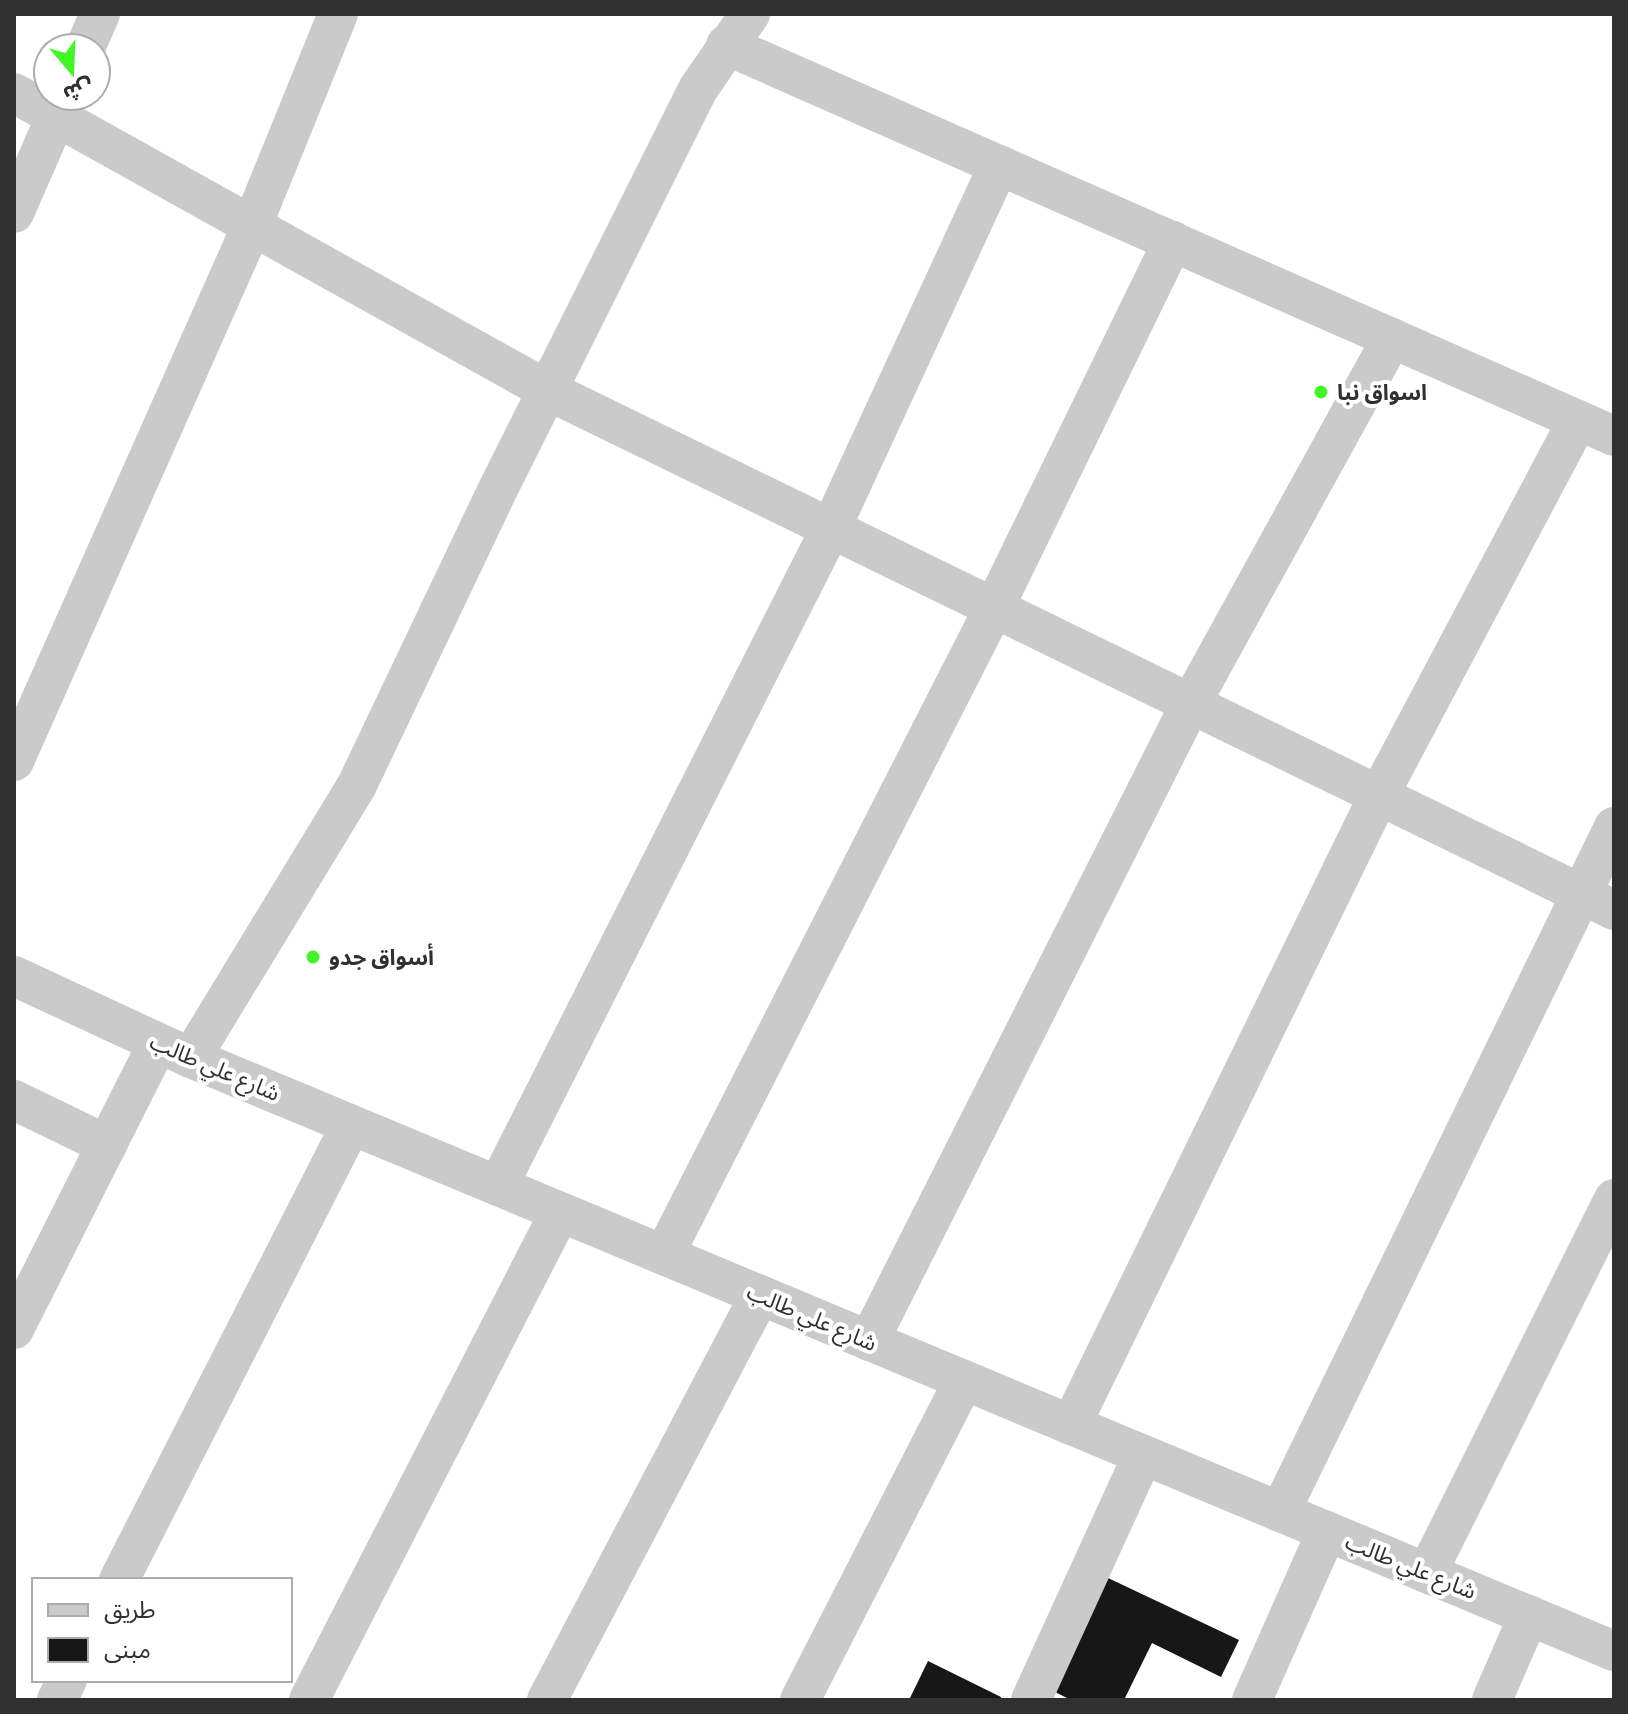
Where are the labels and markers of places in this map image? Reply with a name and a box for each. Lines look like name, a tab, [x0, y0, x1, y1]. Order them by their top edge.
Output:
place label: اسواق نبا	[1337, 379, 1427, 405]
marker: اسواق نبا	[1312, 383, 1330, 401]
place label: أسواق جدو	[329, 943, 434, 970]
marker: أسواق جدو	[304, 948, 322, 966]

